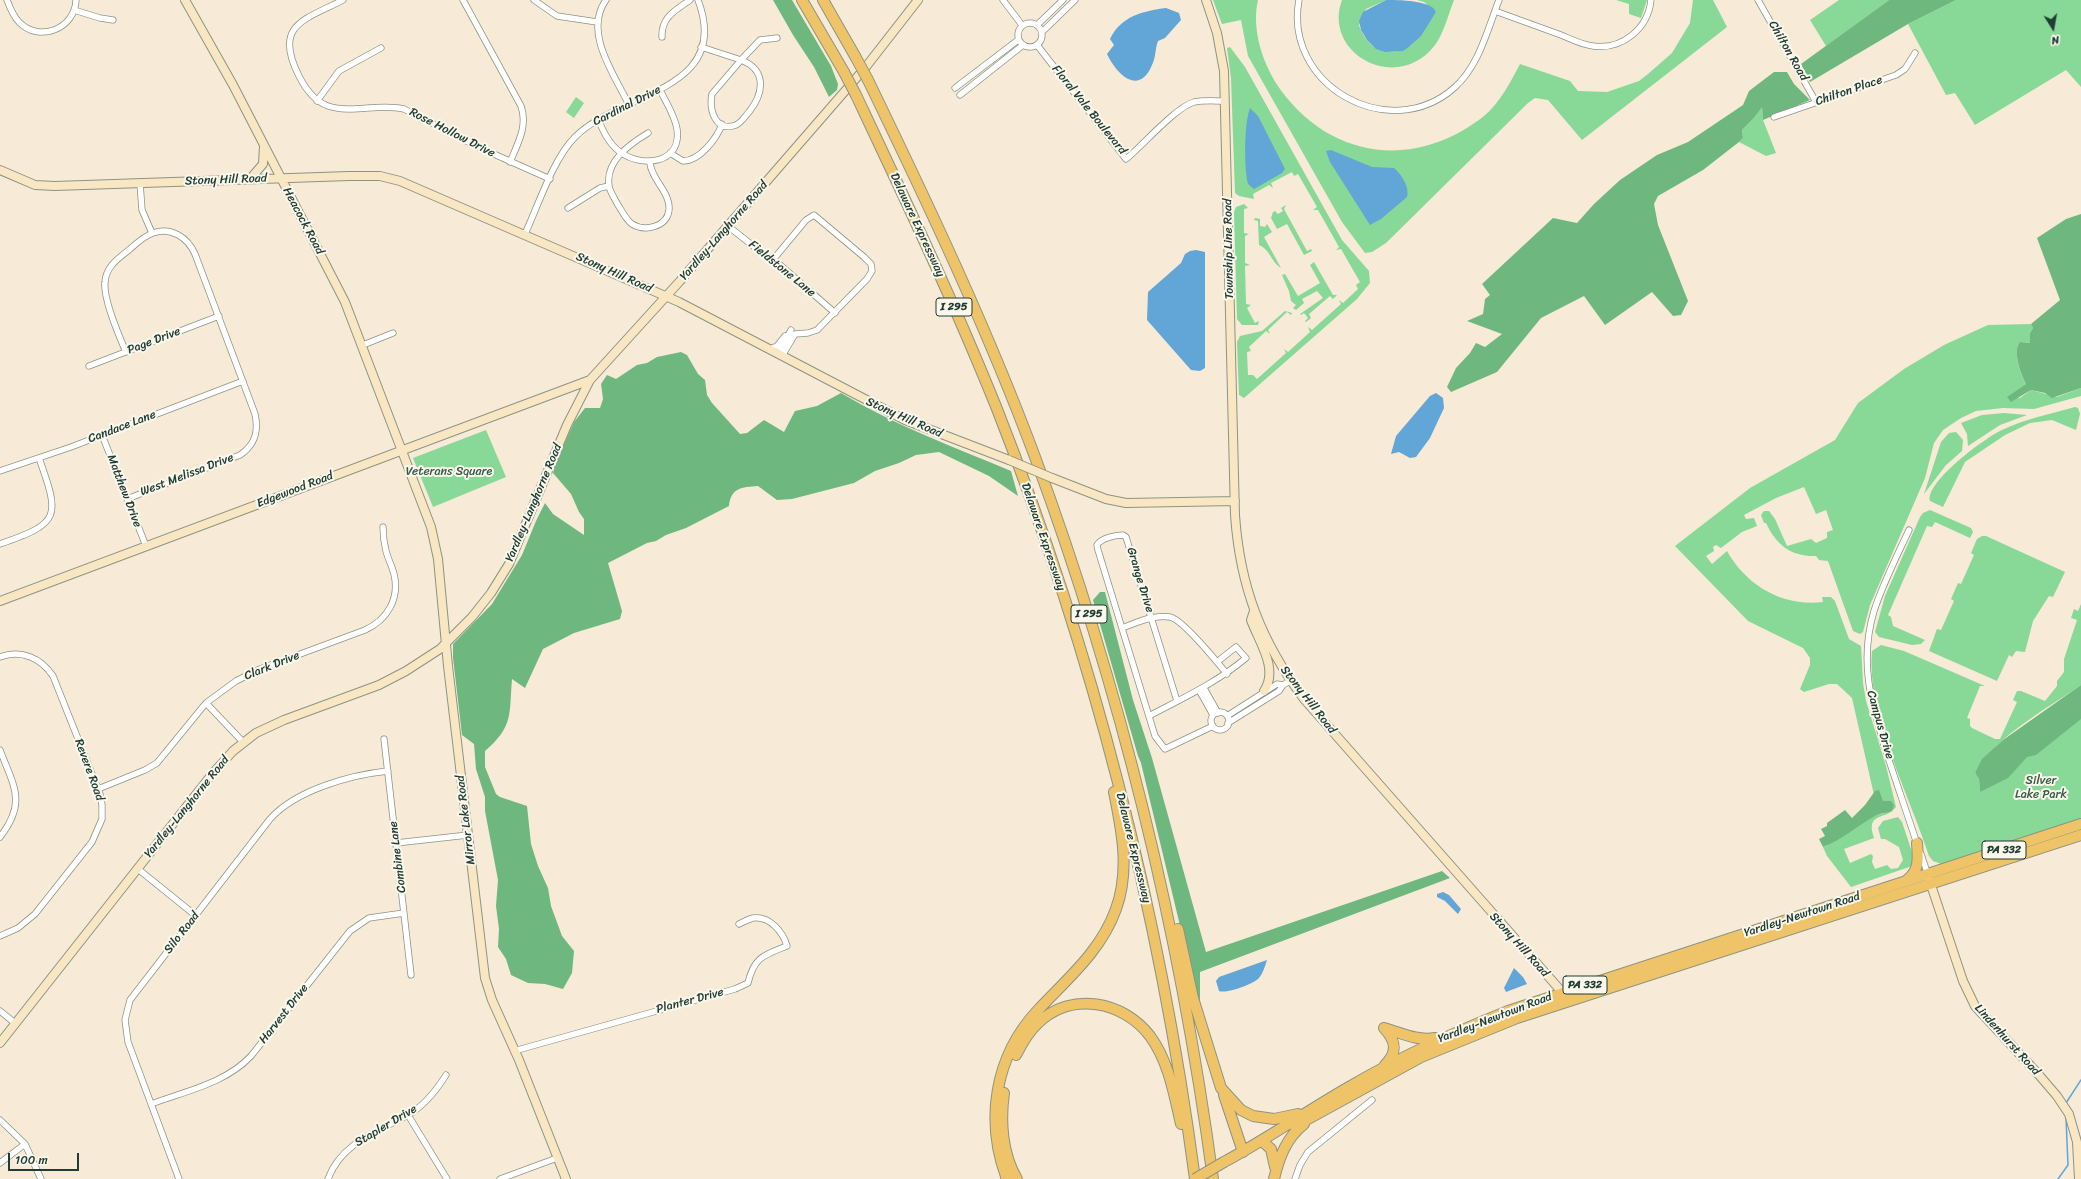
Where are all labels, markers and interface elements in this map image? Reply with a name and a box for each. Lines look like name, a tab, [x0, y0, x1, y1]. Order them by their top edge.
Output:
north arrow	[2033, 8, 2073, 48]
street label: Chilton Road	[1765, 18, 1811, 84]
text: N	[2050, 30, 2061, 50]
street label: Floral Vale Boulevard	[1049, 62, 1129, 158]
street label: Chilton Place	[1814, 73, 1884, 109]
street label: Cardinal Drive	[591, 83, 663, 129]
street label: Rose Hollow Drive	[407, 105, 497, 161]
street label: Stony Hill Road	[185, 171, 267, 189]
street label: Delaware Expressway	[887, 171, 947, 279]
street label: Yardley-Langhorne Road	[677, 178, 771, 284]
street label: Heacock Road	[279, 185, 327, 257]
street label: Township Line Road	[1221, 199, 1237, 299]
street label: Fieldstone Lane	[746, 238, 818, 300]
street label: Stony Hill Road	[574, 250, 654, 296]
road number: I 295	[936, 298, 972, 316]
street label: Page Drive	[125, 324, 183, 358]
street label: Stony Hill Road	[864, 395, 944, 441]
street label: Candace Lane	[86, 407, 158, 447]
street label: Yardley-Langhorne Road	[503, 442, 565, 564]
street label: West Melissa Drive	[138, 451, 236, 499]
street label: Matthew Drive	[104, 453, 144, 529]
park label: Veterans Square	[406, 465, 492, 479]
street label: Edgewood Road	[255, 469, 335, 511]
street label: Delaware Expressway	[1018, 481, 1068, 593]
street label: Grange Drive	[1123, 546, 1157, 614]
road number: I 295	[1071, 605, 1107, 623]
street label: Clark Drive	[242, 648, 302, 684]
street label: Stony Hill Road	[1277, 663, 1339, 737]
street label: Campus Drive	[1863, 689, 1897, 761]
street label: Revere Road	[71, 737, 107, 803]
street label: Yardley-Langhorne Road	[141, 753, 233, 861]
street label: Mirror Lake Road	[453, 774, 479, 866]
park label: Silver Lake Park	[2015, 774, 2067, 802]
street label: Delaware Expressway	[1112, 791, 1154, 905]
street label: Combine Lane	[386, 820, 410, 894]
road number: PA 332	[1982, 841, 2026, 859]
street label: Yardley-Newtown Road	[1742, 889, 1862, 941]
street label: Silo Road	[161, 909, 203, 957]
street label: Stony Hill Road	[1486, 910, 1552, 980]
road number: PA 332	[1563, 976, 1607, 994]
street label: Harvest Drive	[256, 981, 312, 1047]
street label: Planter Drive	[655, 985, 725, 1017]
street label: Yardley-Newtown Road	[1436, 990, 1554, 1046]
street label: Lindenhurst Road	[1971, 1001, 2043, 1079]
street label: Stapler Drive	[352, 1102, 420, 1150]
scale bar	[10, 1145, 81, 1171]
text: 100 m	[15, 1149, 48, 1171]

